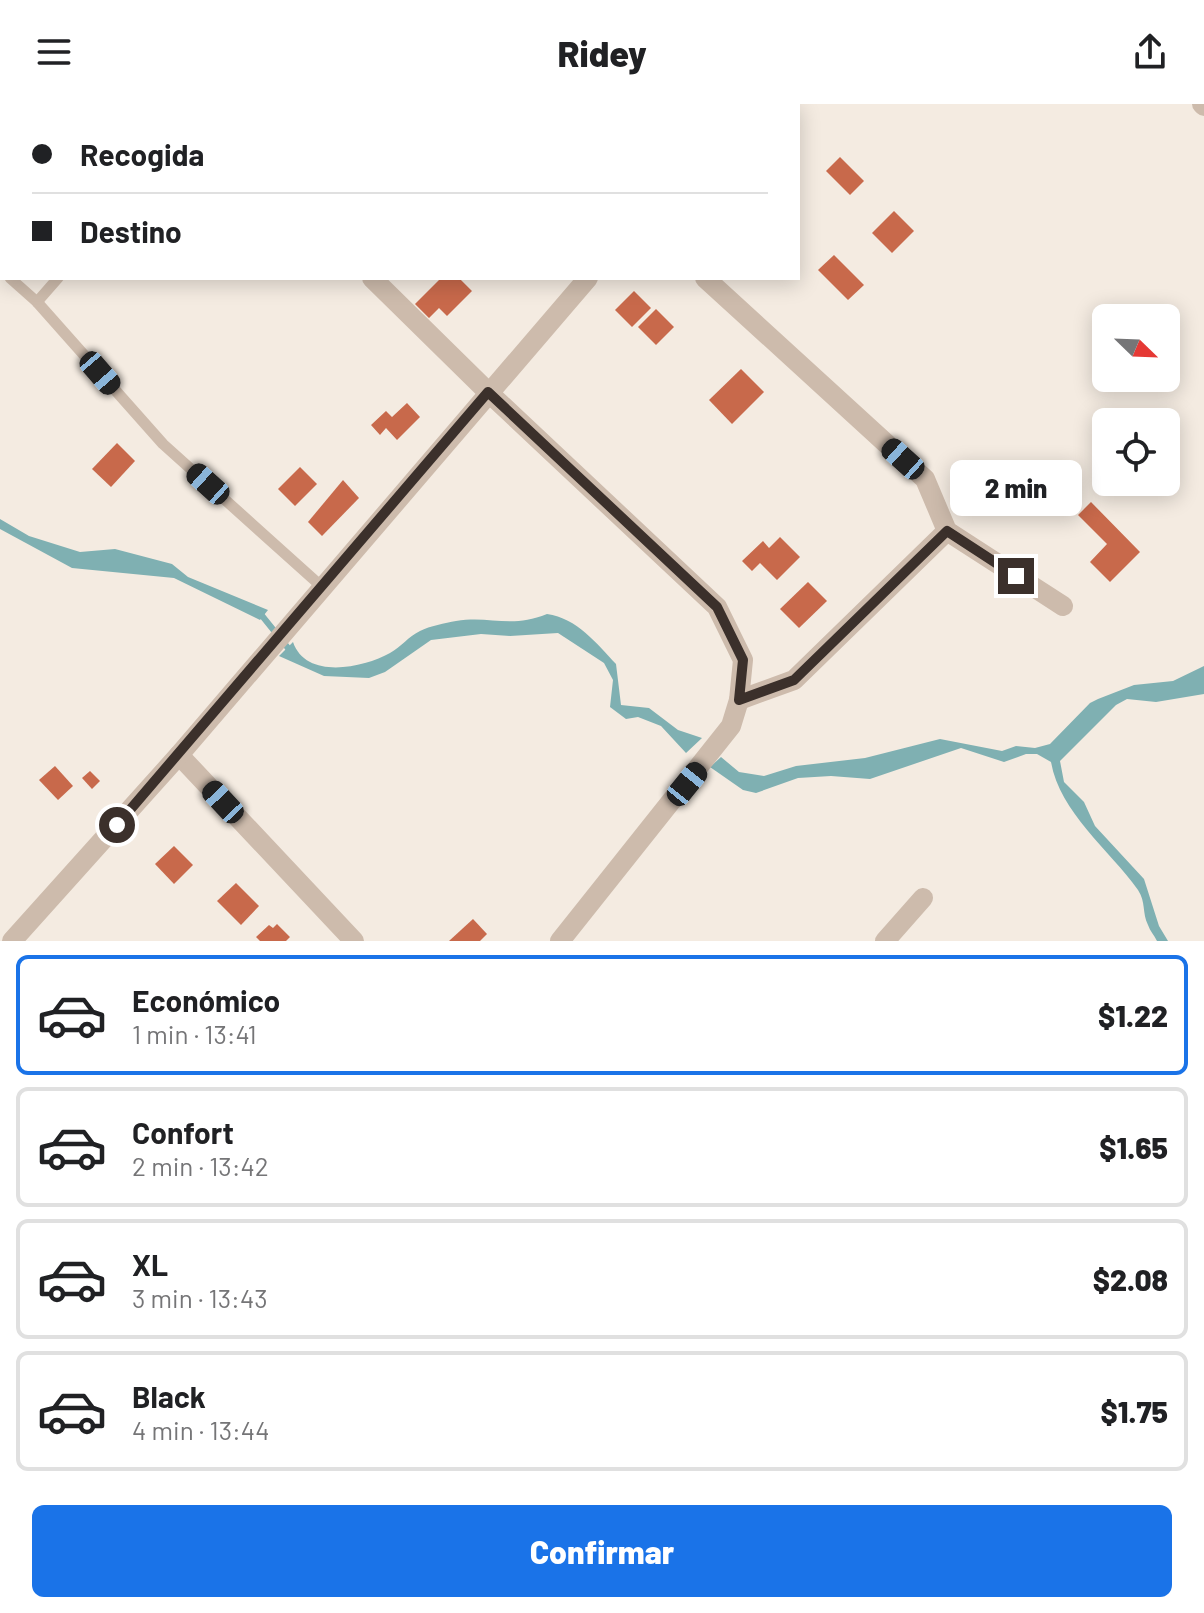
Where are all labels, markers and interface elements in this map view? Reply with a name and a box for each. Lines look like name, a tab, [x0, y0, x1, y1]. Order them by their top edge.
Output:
icon: menu	[32, 30, 76, 74]
icon: share	[1128, 30, 1172, 74]
text: Ridey	[557, 31, 647, 74]
text: Recogida	[80, 136, 204, 172]
text: Destino	[80, 213, 182, 249]
north arrow	[1092, 304, 1180, 392]
map controls	[1092, 304, 1180, 496]
car	[75, 347, 125, 399]
button: locate	[1092, 408, 1180, 496]
car	[877, 434, 929, 484]
car	[182, 459, 234, 509]
callout: 2 min	[950, 460, 1082, 516]
text: 2 min	[985, 472, 1047, 503]
route end	[998, 558, 1034, 594]
car	[663, 758, 711, 810]
car	[198, 776, 248, 828]
route start	[99, 807, 135, 843]
icon: car	[36, 979, 108, 1051]
text: Económico	[132, 982, 280, 1018]
text: $1.22	[1098, 997, 1168, 1033]
text: 1 min · 13:41	[132, 1018, 257, 1049]
icon: car	[36, 1111, 108, 1183]
text: Confort	[132, 1114, 234, 1150]
text: $1.65	[1099, 1129, 1168, 1165]
text: 2 min · 13:42	[132, 1150, 269, 1181]
icon: car	[36, 1243, 108, 1315]
text: XL	[132, 1246, 168, 1282]
text: $2.08	[1093, 1261, 1168, 1297]
text: 3 min · 13:43	[132, 1282, 268, 1313]
icon: car	[36, 1375, 108, 1447]
text: Black	[132, 1378, 206, 1414]
text: $1.75	[1101, 1393, 1168, 1429]
text: 4 min · 13:44	[132, 1414, 270, 1445]
button: Confirmar	[32, 1505, 1172, 1597]

